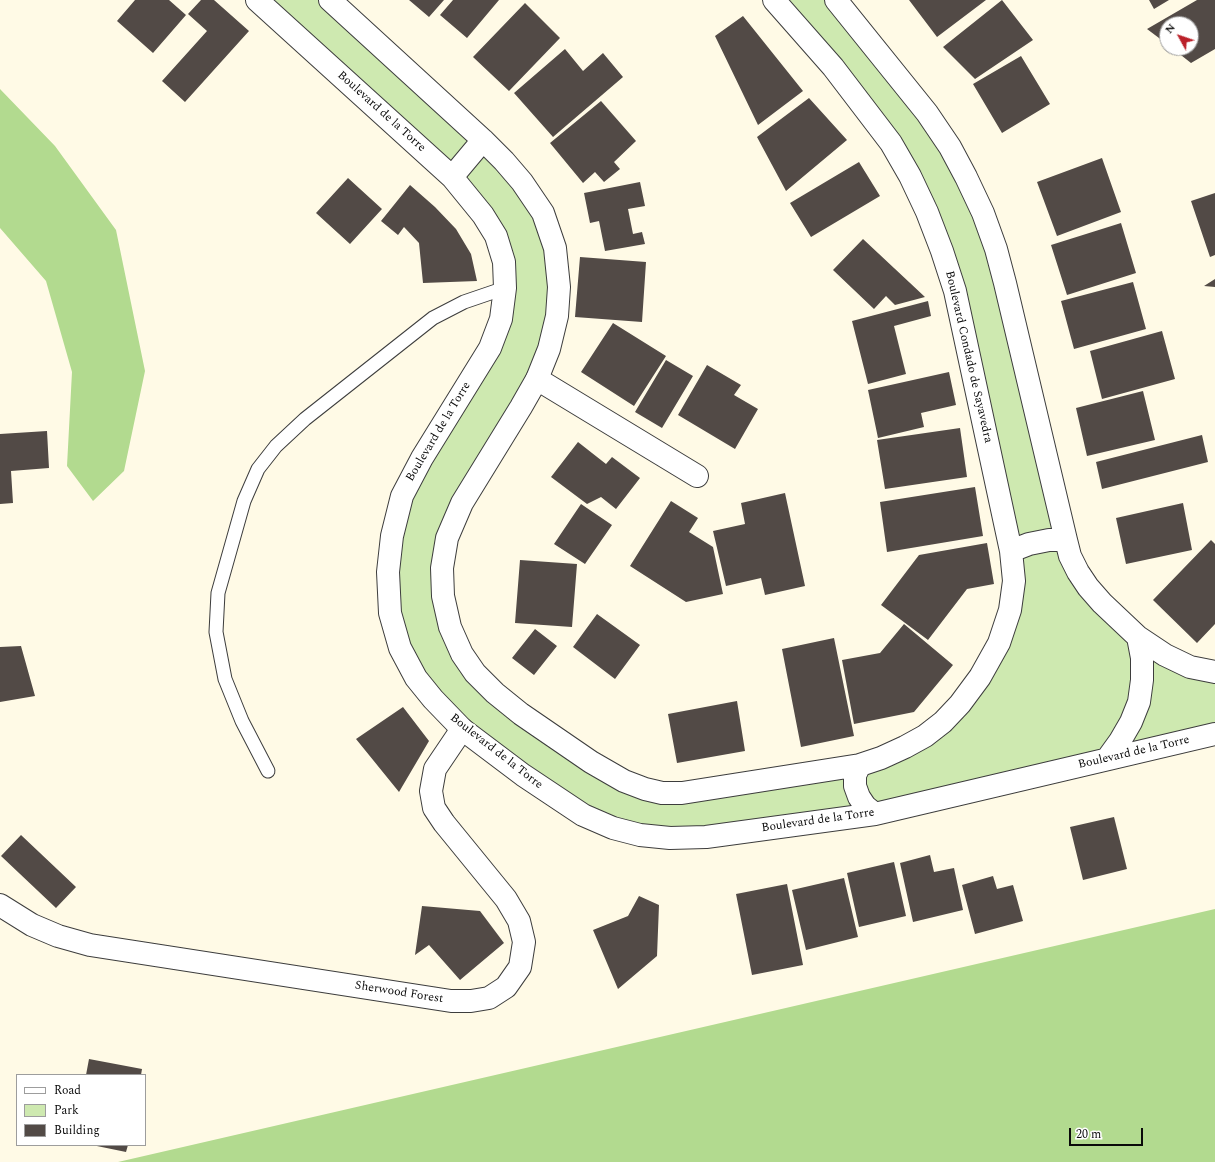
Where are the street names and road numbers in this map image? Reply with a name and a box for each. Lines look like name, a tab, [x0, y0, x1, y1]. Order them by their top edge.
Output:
street label: Boulevard de la Torre	[334, 69, 428, 155]
street label: Boulevard Condado de Sayavedra	[941, 270, 995, 444]
street label: Boulevard de la Torre	[404, 379, 474, 485]
street label: Boulevard de la Torre	[447, 711, 545, 793]
street label: Boulevard de la Torre	[1077, 733, 1191, 773]
street label: Boulevard de la Torre	[761, 806, 875, 836]
street label: Sherwood Forest	[354, 979, 444, 1007]

